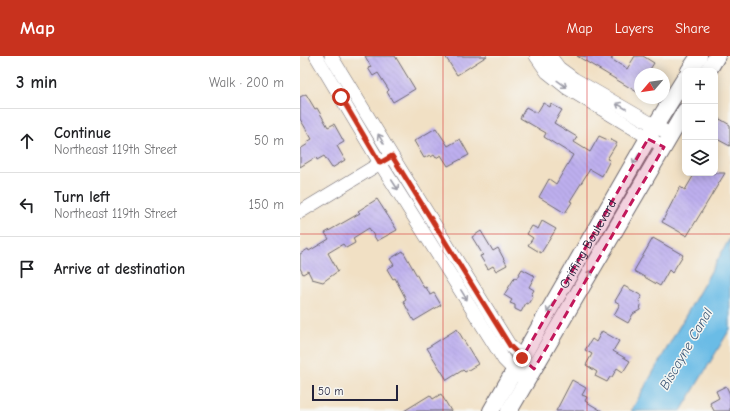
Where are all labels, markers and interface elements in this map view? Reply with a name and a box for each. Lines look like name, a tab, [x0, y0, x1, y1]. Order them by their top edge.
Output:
text: Map	[20, 17, 55, 39]
text: Map	[566, 20, 593, 37]
text: Layers	[615, 20, 653, 37]
text: Share	[675, 20, 710, 37]
north arrow	[634, 68, 670, 104]
map controls	[682, 68, 718, 176]
button: +	[682, 68, 718, 104]
text: 3 min	[16, 73, 57, 92]
text: Walk · 200 m	[209, 75, 284, 90]
one-way arrow	[556, 80, 567, 89]
route start	[332, 88, 350, 106]
one-way arrow	[615, 102, 627, 110]
button: −	[682, 104, 718, 140]
text: Continue	[54, 124, 111, 142]
icon: ahead	[16, 130, 38, 152]
text: 50 m	[254, 133, 284, 148]
one-way arrow	[377, 134, 385, 145]
button: layers	[682, 140, 718, 176]
text: Northeast 119th Street	[54, 142, 177, 157]
one-way arrow	[631, 153, 639, 165]
one-way arrow	[391, 179, 399, 191]
text: Turn left	[54, 188, 110, 206]
icon: left	[16, 194, 38, 216]
street label: Griffing Boulevard	[556, 196, 619, 291]
text: 150 m	[249, 197, 284, 212]
text: Northeast 119th Street	[54, 206, 177, 221]
icon: arrive	[16, 258, 38, 280]
text: Arrive at destination	[54, 260, 185, 278]
one-way arrow	[585, 269, 593, 280]
one-way arrow	[460, 289, 468, 300]
one-way arrow	[545, 302, 553, 314]
water label: Biscayne Canal	[656, 304, 717, 393]
route end	[513, 349, 531, 367]
scale bar	[312, 383, 398, 402]
text: 50 m	[318, 385, 343, 398]

